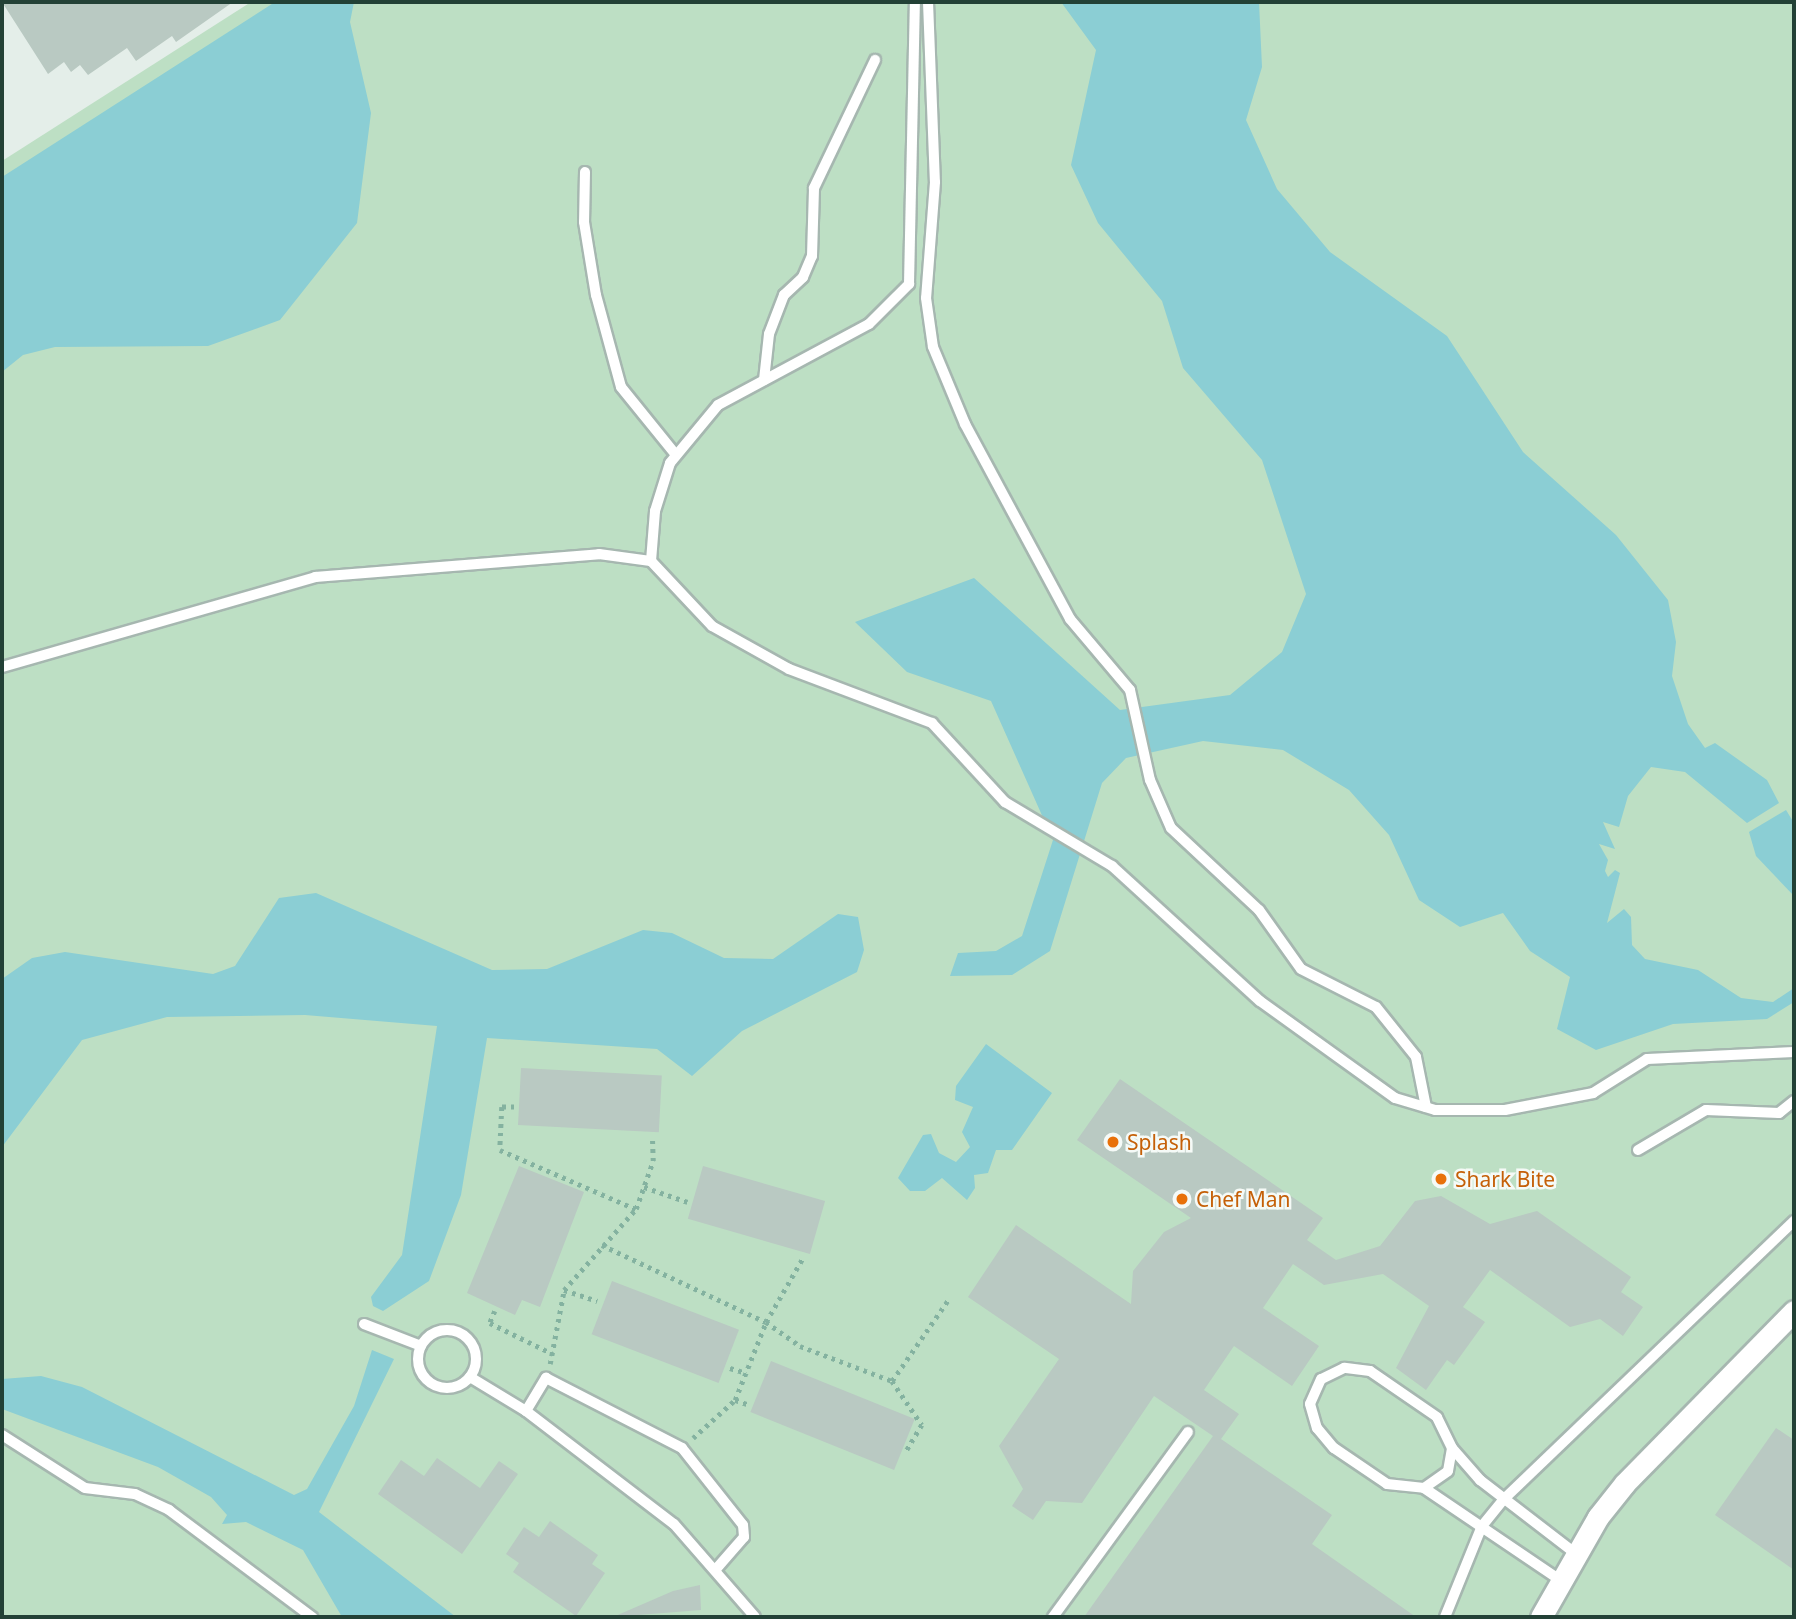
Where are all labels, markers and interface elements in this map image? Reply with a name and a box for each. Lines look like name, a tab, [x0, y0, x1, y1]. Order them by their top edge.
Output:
place label: Splash	[1127, 1129, 1192, 1155]
marker: Splash	[1105, 1134, 1121, 1150]
place label: Shark Bite	[1455, 1166, 1555, 1192]
marker: Shark Bite	[1433, 1171, 1449, 1187]
place label: Chef Man	[1196, 1186, 1291, 1212]
marker: Chef Man	[1174, 1191, 1190, 1207]

